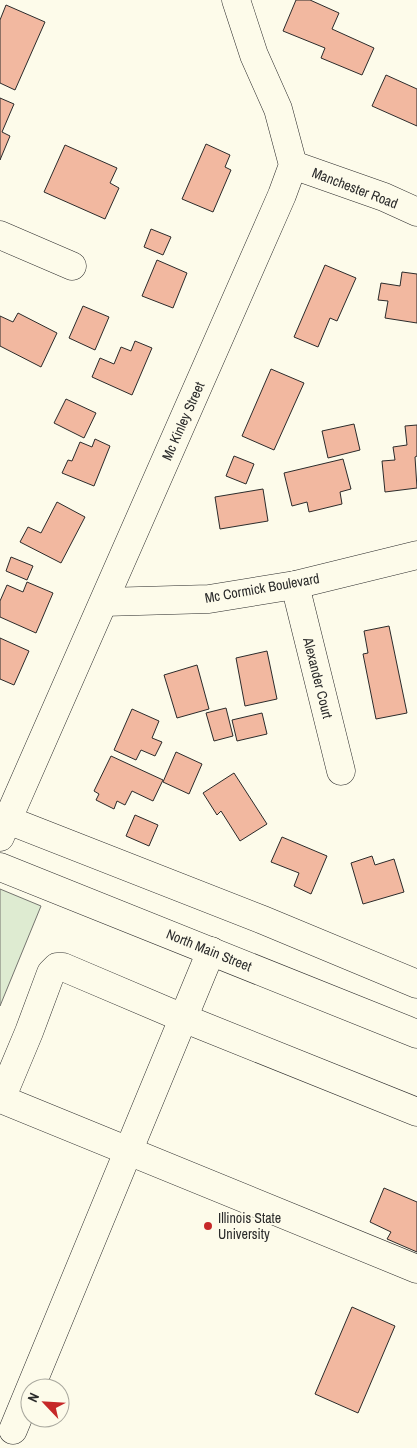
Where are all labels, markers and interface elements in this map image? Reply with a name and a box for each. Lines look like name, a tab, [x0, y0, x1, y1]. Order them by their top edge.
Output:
street label: Manchester Road	[309, 163, 401, 213]
street label: Mc Kinley Street	[158, 379, 208, 463]
street label: Mc Cormick Boulevard	[203, 569, 321, 607]
street label: Alexander Court	[299, 635, 337, 720]
street label: North Main Street	[164, 925, 254, 975]
place label: Illinois State University	[218, 1209, 281, 1243]
marker: Illinois State University	[202, 1220, 214, 1232]
north arrow	[20, 1378, 70, 1428]
text: N	[23, 1390, 43, 1405]

